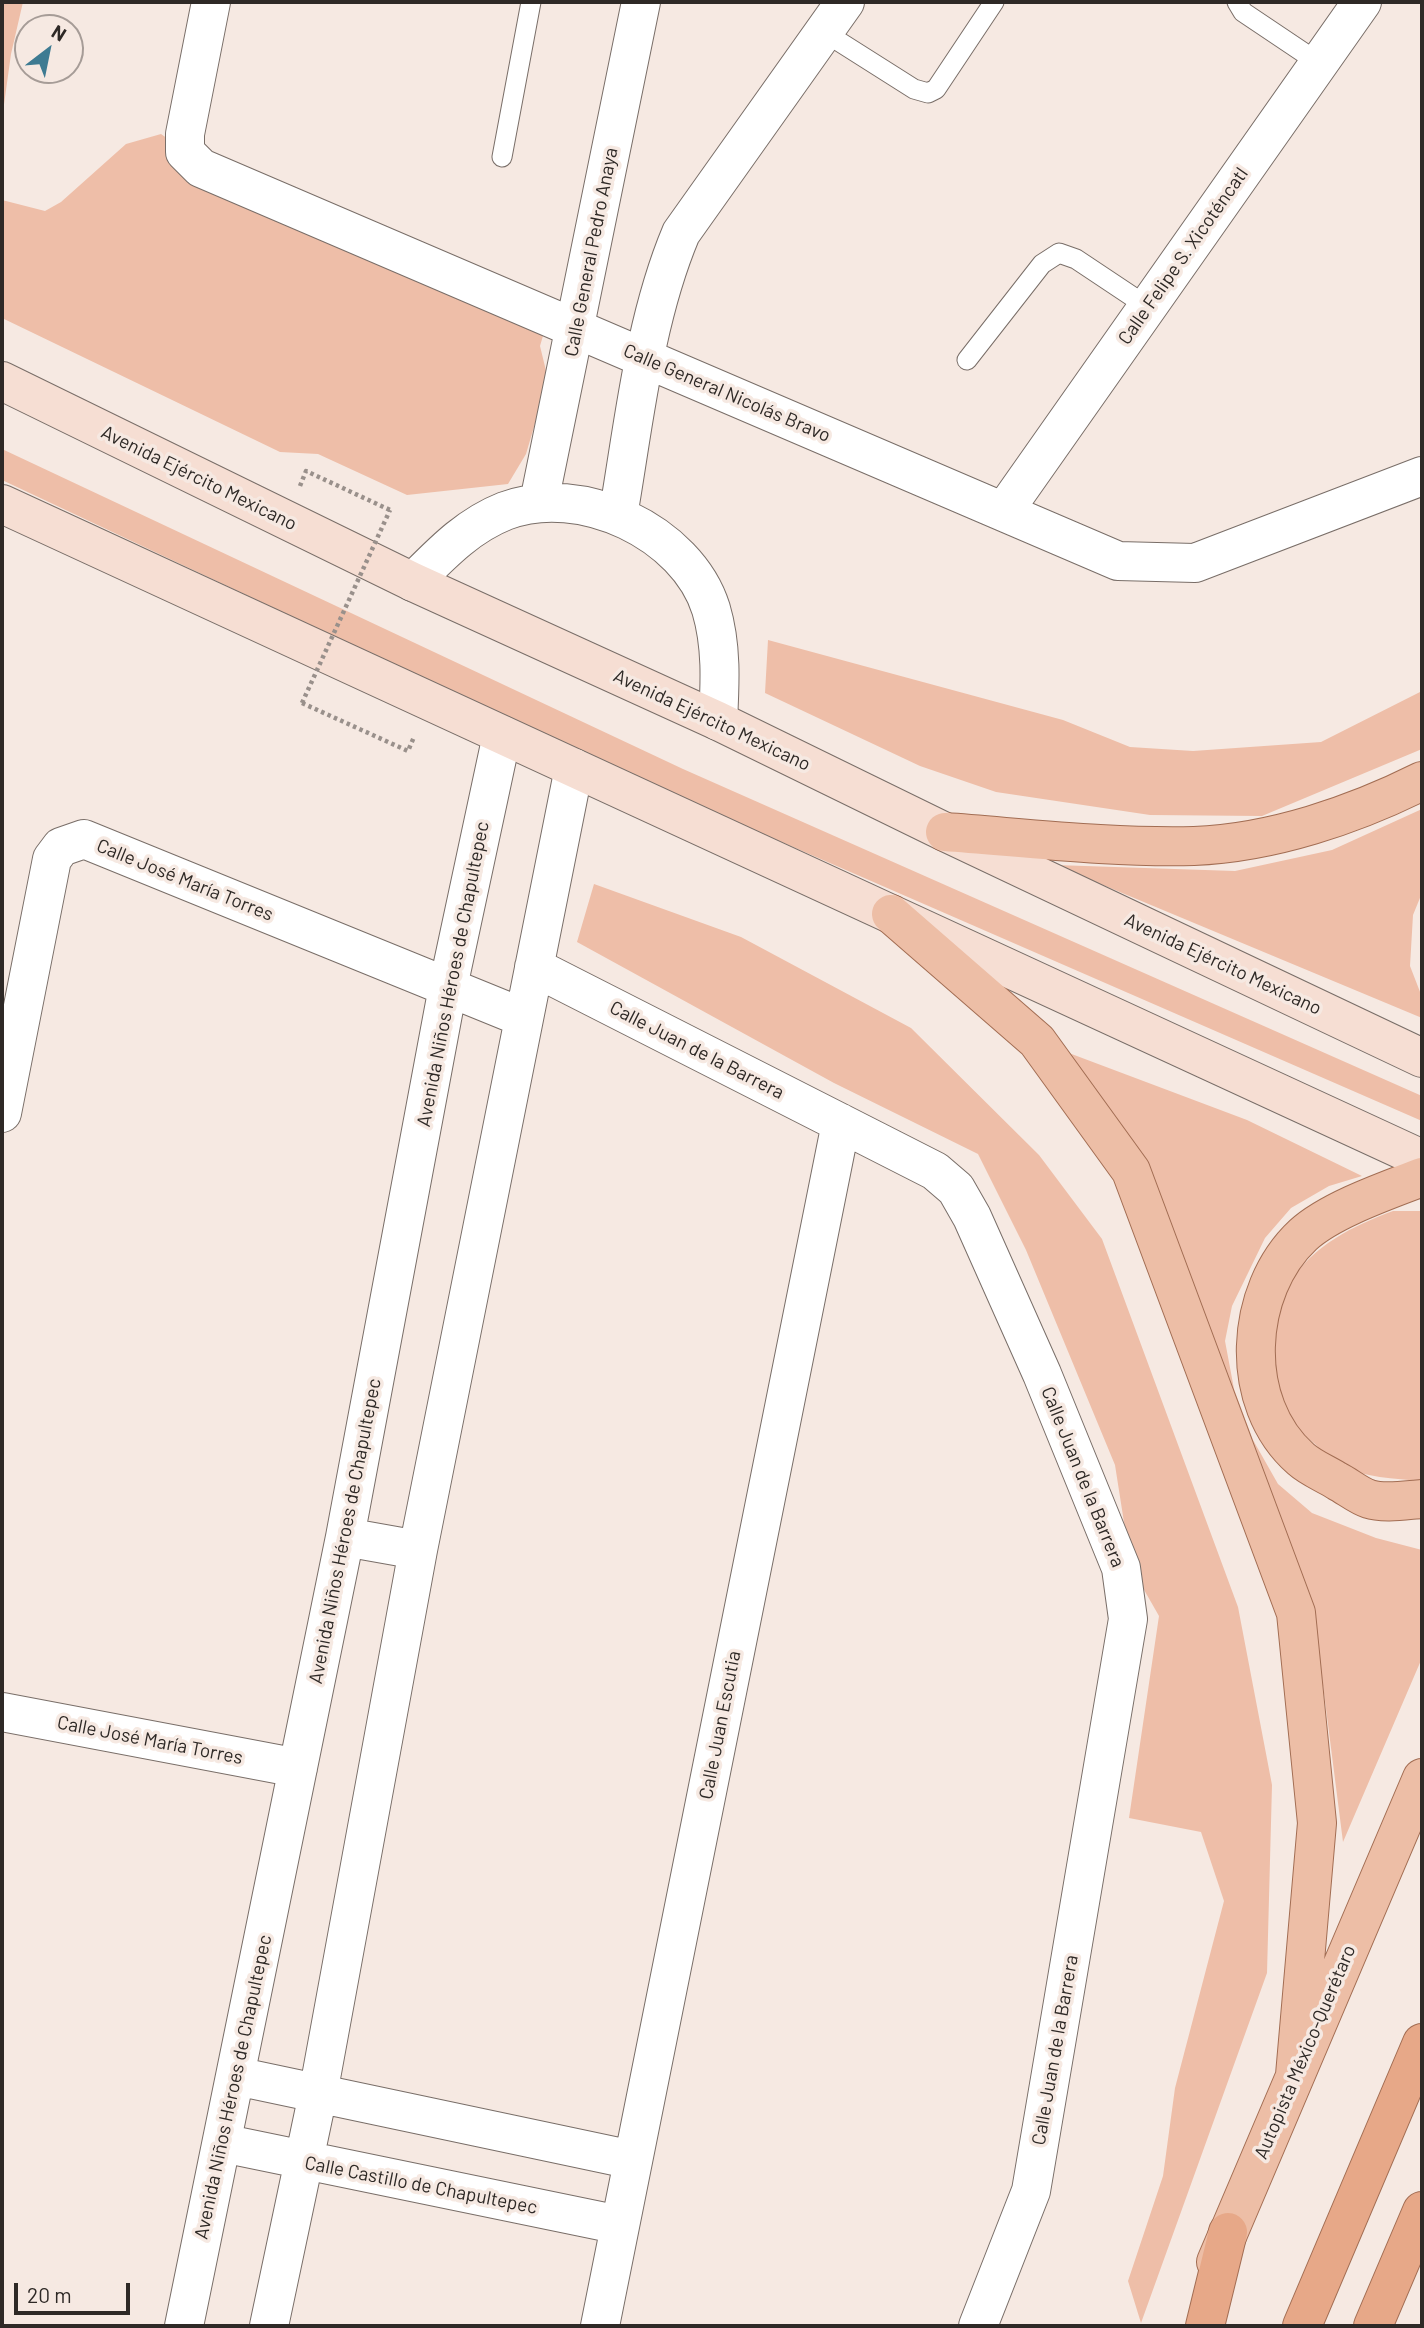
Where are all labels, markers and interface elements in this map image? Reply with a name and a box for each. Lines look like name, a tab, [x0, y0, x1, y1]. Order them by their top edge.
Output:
north arrow	[14, 14, 84, 84]
text: N	[48, 19, 71, 46]
street label: Calle General Pedro Anaya	[560, 146, 622, 358]
street label: Calle Felipe S. Xicoténcatl	[1113, 163, 1253, 349]
street label: Calle General Nicolás Bravo	[620, 339, 834, 447]
street label: Avenida Ejército Mexicano	[97, 421, 301, 535]
street label: Avenida Ejército Mexicano	[610, 664, 814, 776]
street label: Avenida Niños Héroes de Chapultepec	[412, 819, 494, 1129]
street label: Calle José María Torres	[93, 834, 277, 926]
street label: Avenida Ejército Mexicano	[1121, 908, 1325, 1020]
street label: Calle Juan de la Barrera	[606, 996, 788, 1104]
street label: Avenida Niños Héroes de Chapultepec	[304, 1376, 386, 1686]
street label: Calle Juan de la Barrera	[1036, 1383, 1130, 1571]
street label: Calle Juan Escutia	[694, 1649, 746, 1801]
street label: Calle José María Torres	[55, 1711, 245, 1769]
street label: Avenida Niños Héroes de Chapultepec	[190, 1933, 276, 2241]
street label: Autopista México-Querétaro	[1249, 1941, 1361, 2163]
street label: Calle Juan de la Barrera	[1027, 1953, 1083, 2147]
street label: Calle Castillo de Chapultepec	[303, 2151, 539, 2219]
scale bar	[18, 2268, 133, 2312]
text: 20 m	[27, 2282, 72, 2307]

